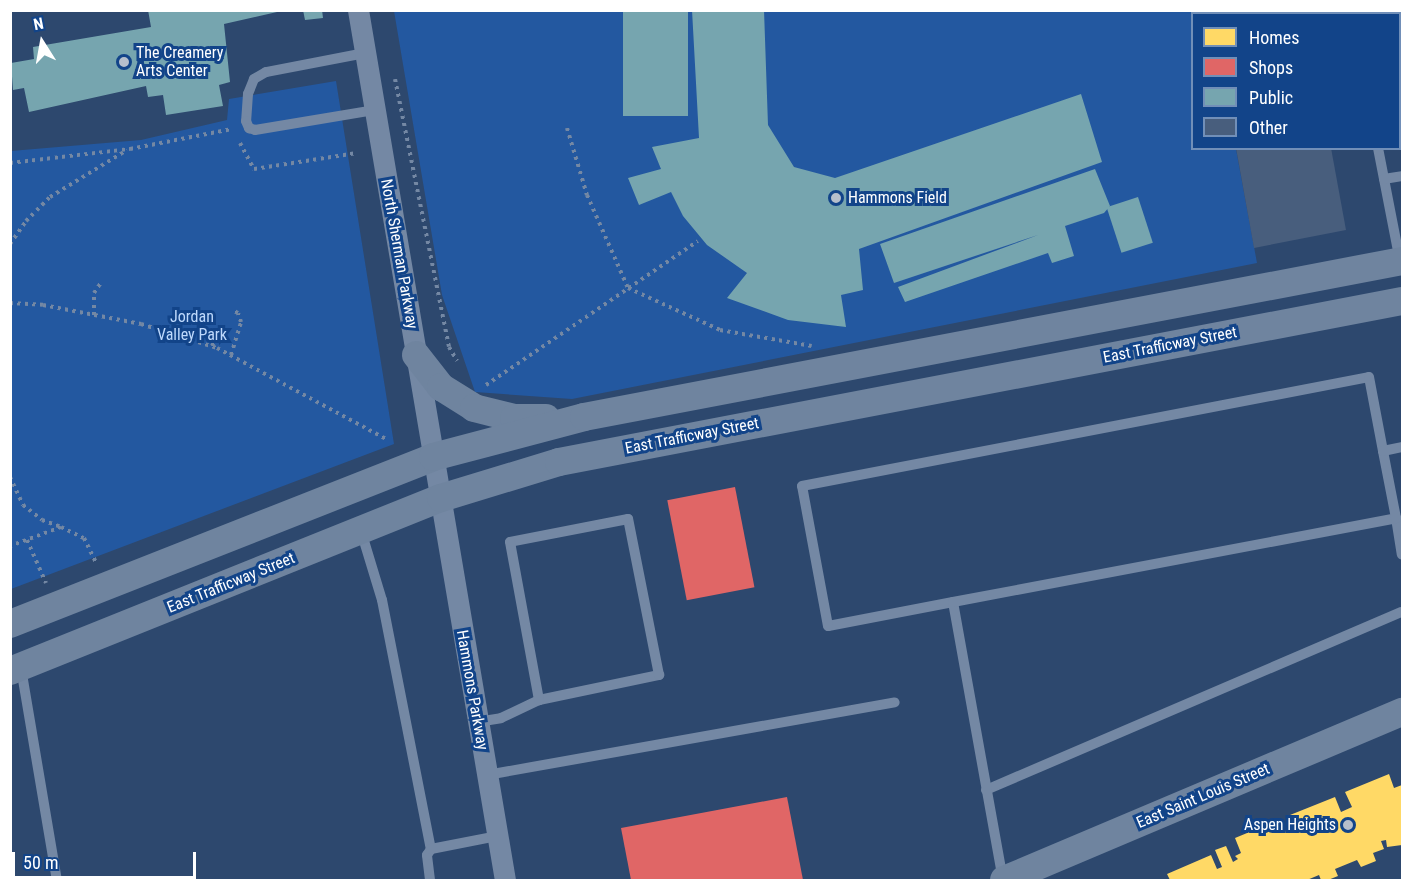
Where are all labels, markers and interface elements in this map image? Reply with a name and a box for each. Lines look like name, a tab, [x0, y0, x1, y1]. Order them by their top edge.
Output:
north arrow	[12, 12, 72, 72]
legend	[1191, 12, 1401, 150]
text: N	[32, 14, 45, 34]
text: Homes	[1249, 27, 1299, 48]
place label: The Creamery Arts Center	[136, 43, 223, 81]
marker: The Creamery Arts Center	[117, 55, 131, 69]
text: Shops	[1249, 57, 1293, 78]
text: Public	[1249, 87, 1293, 108]
text: Other	[1249, 117, 1288, 138]
street label: North Sherman Parkway	[376, 177, 422, 331]
place label: Hammons Field	[848, 188, 947, 208]
marker: Hammons Field	[829, 191, 843, 205]
park label: Jordan Valley Park	[157, 307, 227, 345]
street label: East Trafficway Street	[1101, 323, 1239, 367]
street label: East Trafficway Street	[623, 414, 761, 458]
street label: East Trafficway Street	[164, 549, 298, 617]
street label: Hammons Parkway	[452, 628, 492, 752]
street label: East Saint Louis Street	[1134, 759, 1272, 833]
place label: Aspen Heights	[1244, 815, 1336, 835]
marker: Aspen Heights	[1341, 818, 1355, 832]
scale bar	[15, 840, 200, 878]
text: 50 m	[23, 852, 58, 873]

